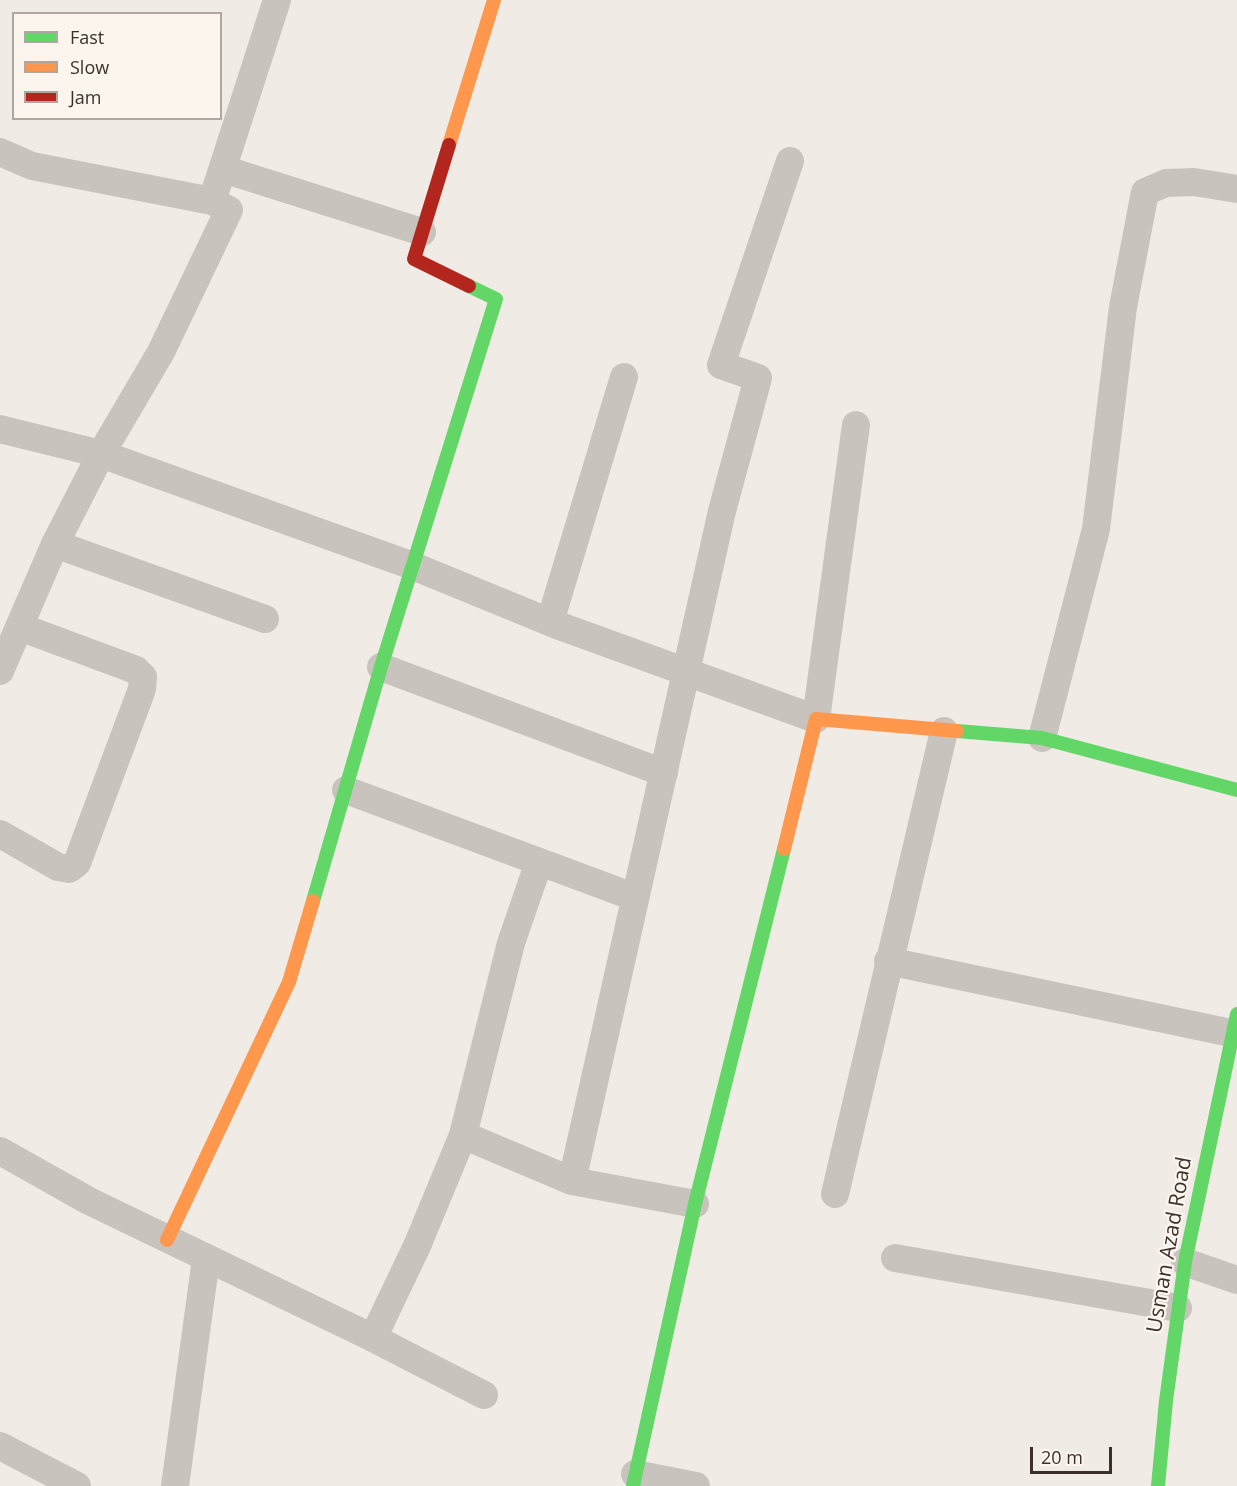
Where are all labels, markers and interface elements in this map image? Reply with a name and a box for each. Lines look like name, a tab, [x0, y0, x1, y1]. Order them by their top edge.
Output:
legend	[12, 12, 222, 120]
text: Fast	[70, 25, 104, 49]
text: Slow	[70, 55, 109, 79]
text: Jam	[70, 85, 102, 109]
street label: Usman Azad Road	[1142, 1155, 1198, 1335]
scale bar	[1033, 1435, 1116, 1473]
text: 20 m	[1041, 1445, 1083, 1469]

